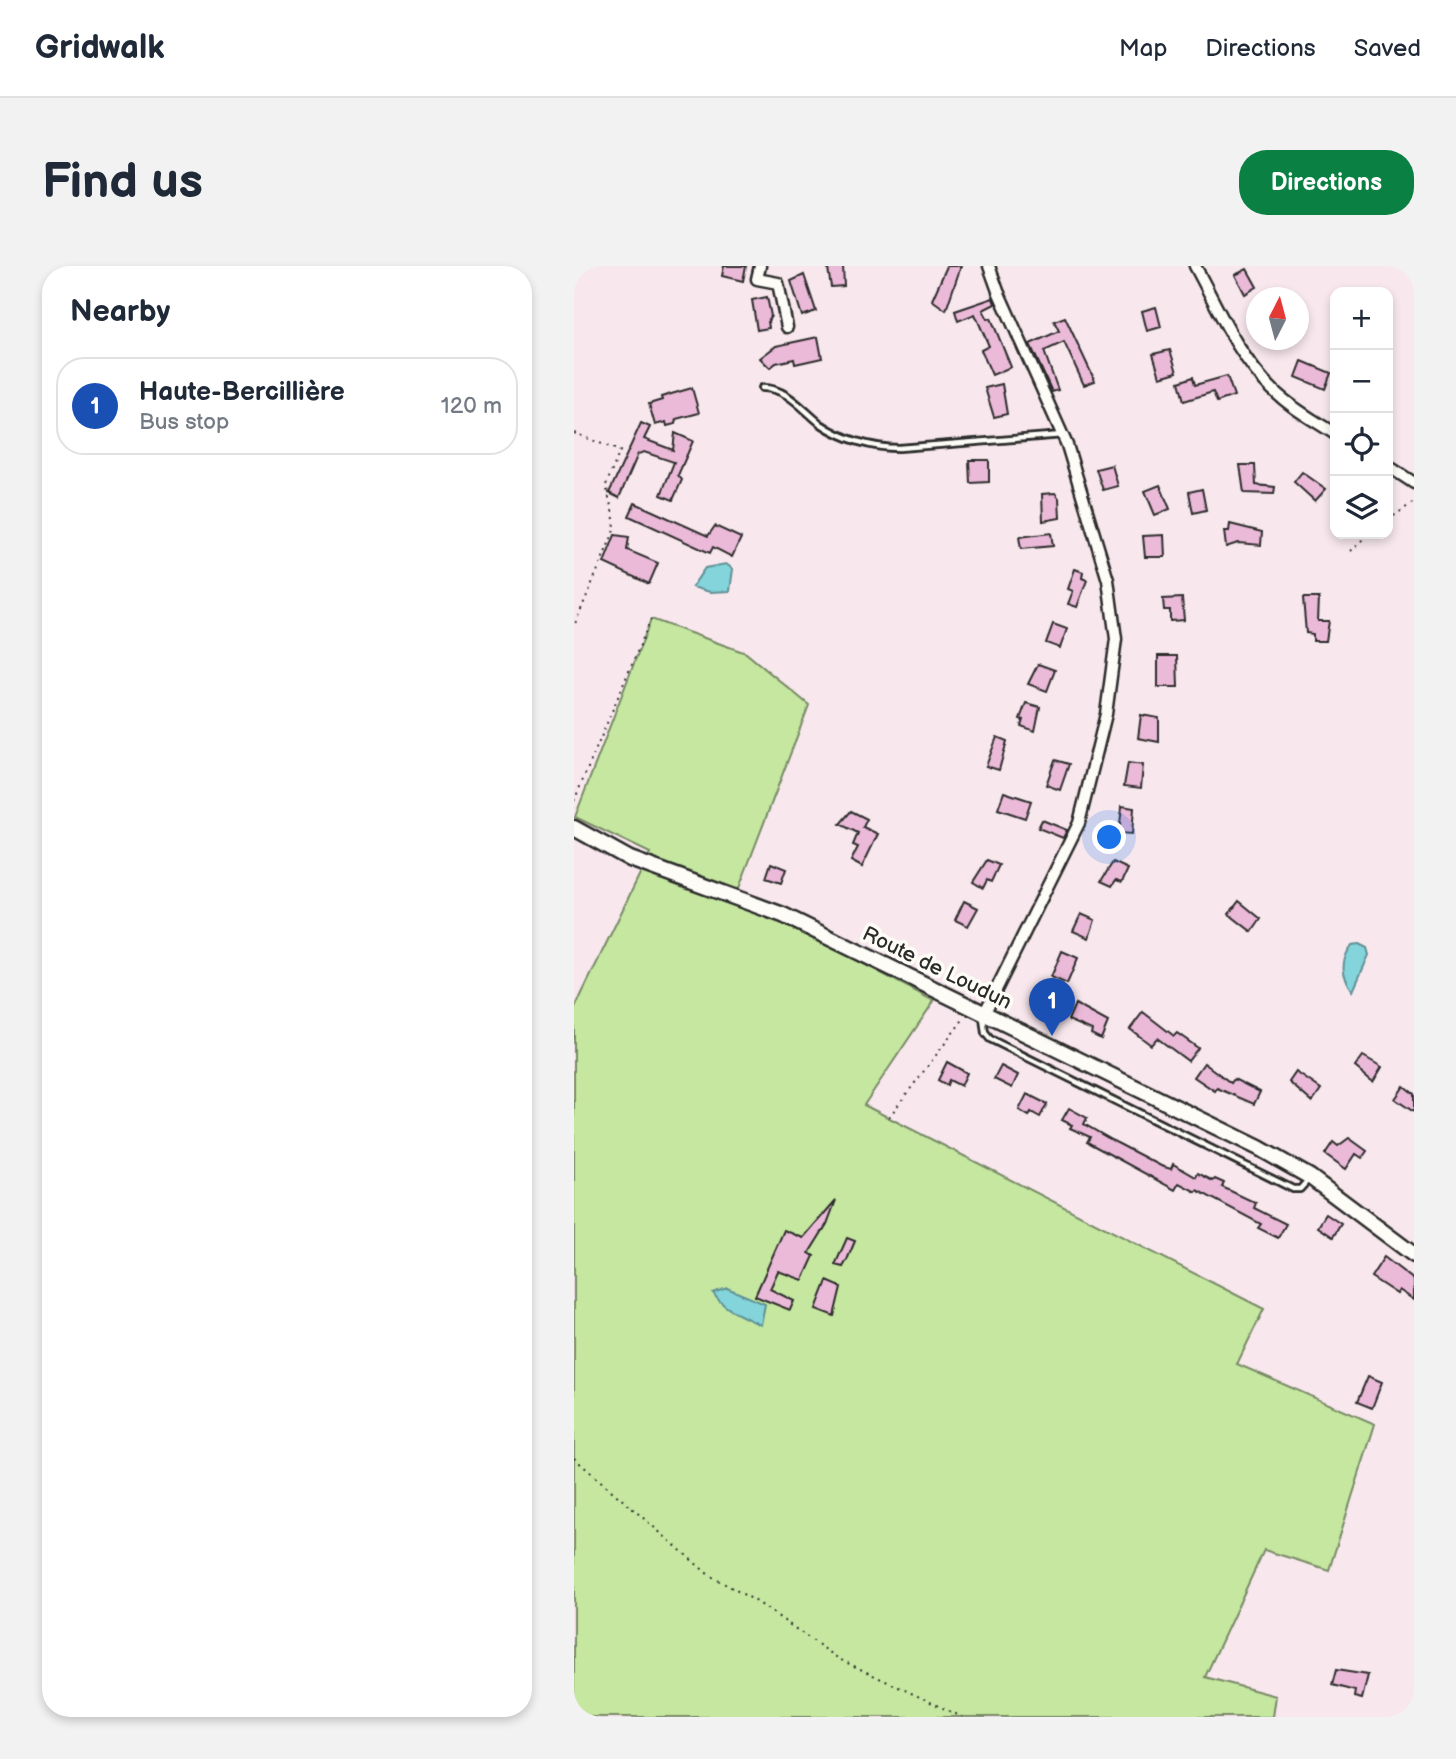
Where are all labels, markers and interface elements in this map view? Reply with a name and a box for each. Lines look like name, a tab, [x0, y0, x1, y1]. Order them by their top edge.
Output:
text: Gridwalk	[35, 28, 165, 68]
text: Map	[1119, 34, 1167, 63]
text: Directions	[1205, 34, 1316, 63]
text: Saved	[1354, 34, 1421, 63]
button: Directions	[1239, 150, 1414, 215]
text: Find us	[42, 153, 203, 212]
north arrow	[1246, 287, 1309, 350]
map controls	[1330, 287, 1393, 539]
button: +	[1330, 287, 1393, 350]
text: Nearby	[70, 294, 170, 330]
button: −	[1330, 350, 1393, 413]
text: Haute-Bercillière	[139, 377, 345, 408]
text: 1	[90, 392, 100, 420]
text: 120 m	[441, 392, 502, 420]
text: Bus stop	[139, 408, 229, 436]
button: locate	[1330, 413, 1393, 476]
button: layers	[1330, 476, 1393, 539]
your location	[1092, 820, 1126, 854]
street label: Route de Loudun	[858, 921, 1016, 1015]
pin: 1	[1029, 978, 1075, 1036]

